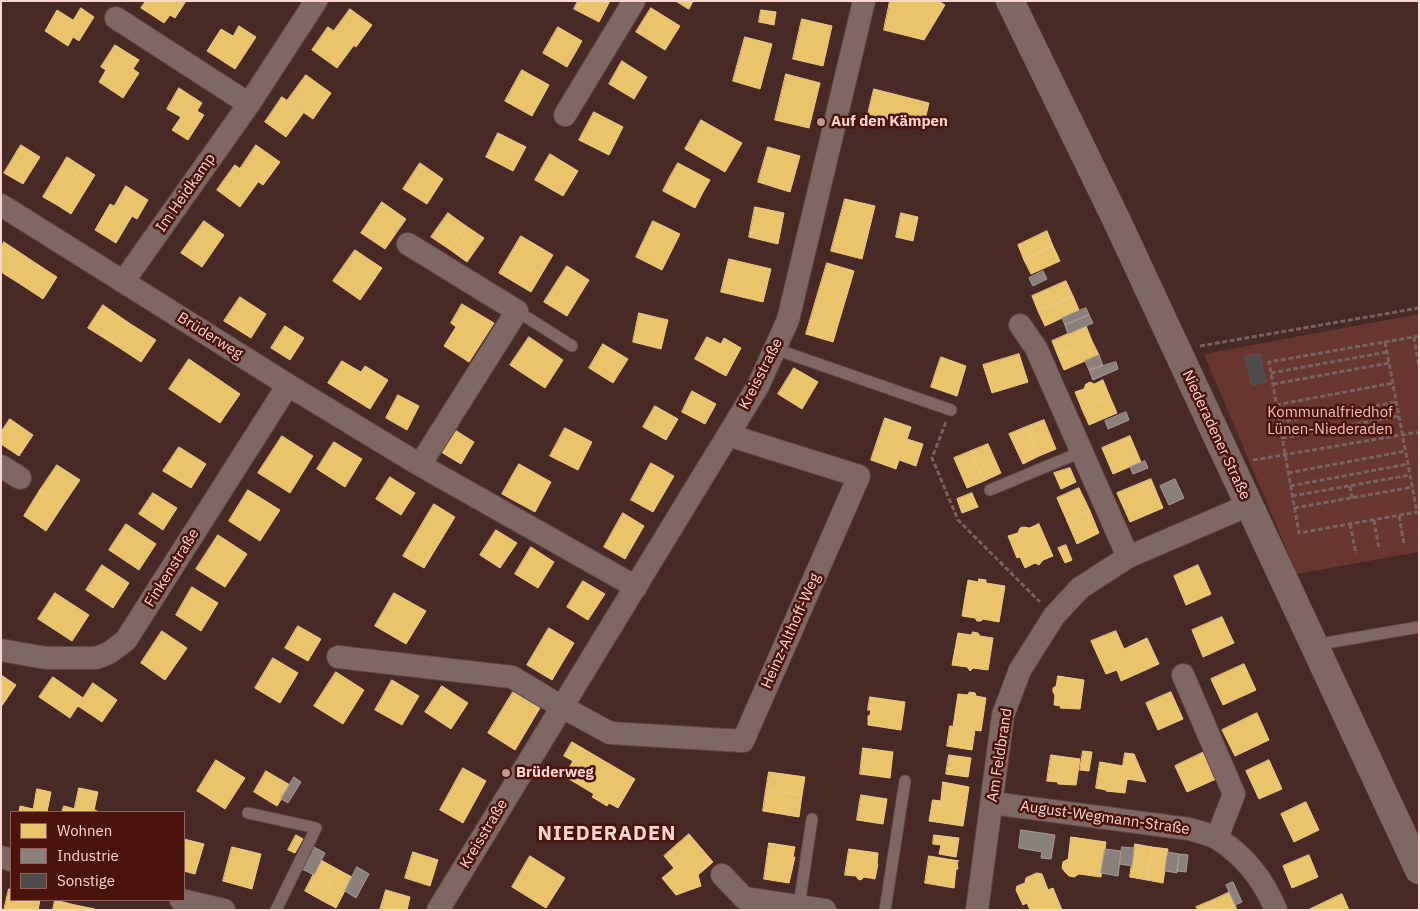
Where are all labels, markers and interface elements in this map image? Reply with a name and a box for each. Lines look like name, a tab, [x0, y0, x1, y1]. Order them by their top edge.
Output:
place label: Auf den Kämpen	[831, 113, 948, 131]
marker: Auf den Kämpen	[815, 116, 827, 128]
street label: Im Heidkamp	[152, 150, 220, 236]
street label: Brüderweg	[174, 309, 246, 363]
street label: Kreisstraße	[735, 335, 787, 413]
street label: Niederadener Straße	[1178, 367, 1254, 503]
park label: Kommunalfriedhof Lünen-Niederaden	[1267, 404, 1393, 439]
street label: Finkenstraße	[141, 526, 203, 610]
street label: Heinz-Althoff-Weg	[758, 571, 824, 691]
street label: Am Feldbrand	[984, 707, 1016, 803]
place label: Brüderweg	[516, 764, 594, 782]
marker: Brüderweg	[500, 767, 512, 779]
street label: Kreisstraße	[456, 796, 512, 872]
street label: August-Wegmann-Straße	[1019, 797, 1191, 839]
legend	[10, 811, 185, 901]
text: Wohnen	[57, 821, 112, 840]
district label: NIEDERADEN	[536, 822, 678, 846]
text: Industrie	[57, 846, 119, 865]
text: Sonstige	[57, 871, 115, 890]

